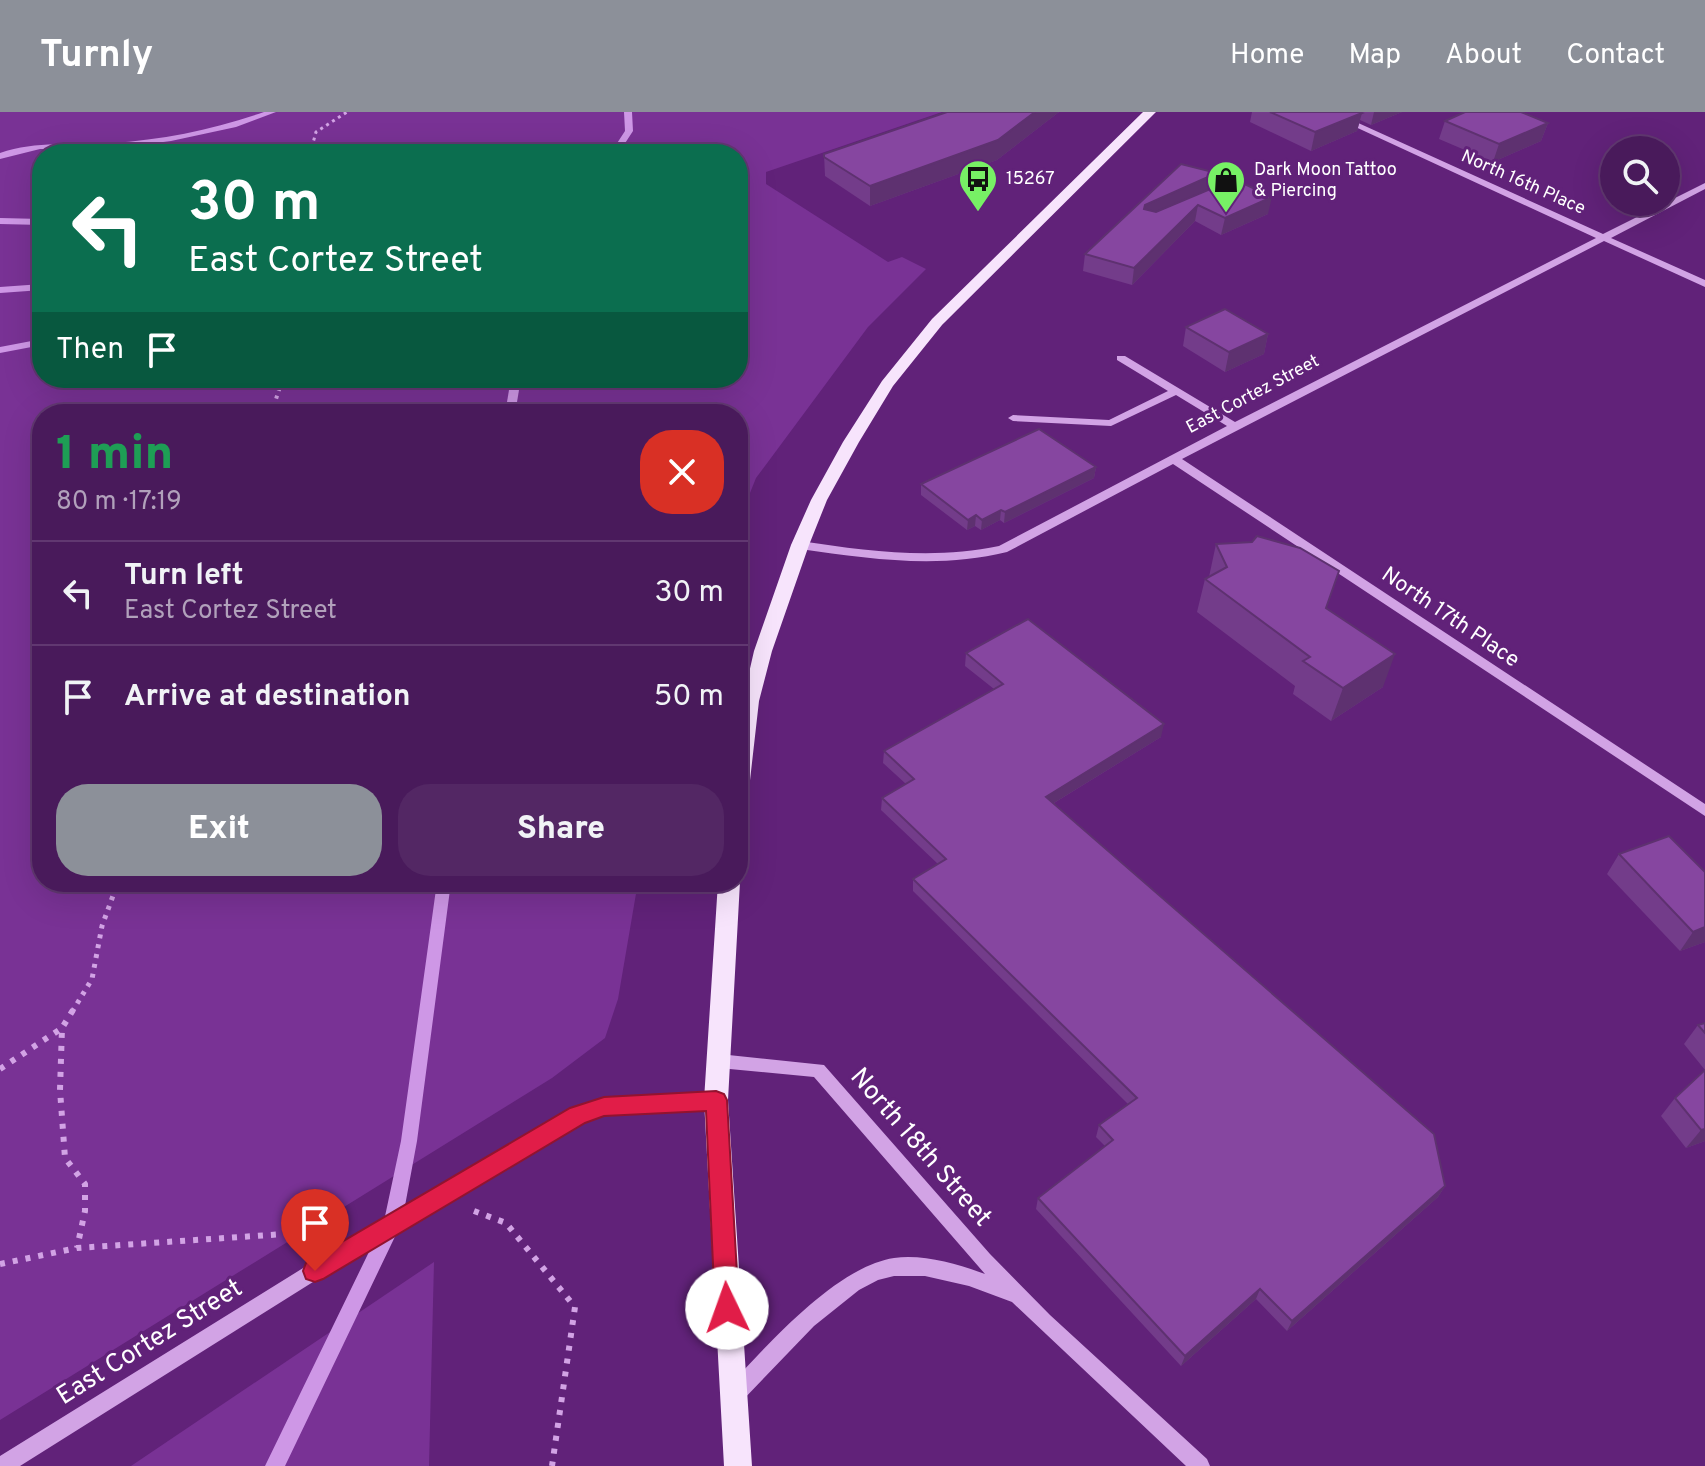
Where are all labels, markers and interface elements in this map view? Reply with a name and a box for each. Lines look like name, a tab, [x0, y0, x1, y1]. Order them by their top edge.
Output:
text: Turnly	[40, 32, 153, 81]
text: Home	[1230, 38, 1304, 74]
text: Map	[1348, 38, 1401, 74]
text: About	[1445, 38, 1522, 74]
text: Contact	[1566, 38, 1665, 74]
map controls	[1600, 136, 1680, 216]
button: search	[1600, 136, 1680, 216]
street label: North 16th Place	[1457, 145, 1589, 221]
bus stop icon: 15267	[957, 158, 999, 213]
shop icon: Dark Moon Tattoo & Piercing	[1205, 159, 1247, 214]
place label: Dark Moon Tattoo & Piercing	[1254, 159, 1397, 203]
place label: 15267	[1006, 168, 1055, 191]
text: 30 m	[188, 170, 321, 240]
icon: left	[56, 176, 160, 280]
text: East Cortez Street	[188, 239, 483, 285]
icon: arrive	[140, 328, 184, 372]
text: Then	[56, 332, 124, 369]
street label: East Cortez Street	[1183, 350, 1323, 440]
text: 1 min	[56, 426, 173, 486]
button: close	[640, 430, 724, 514]
text: 80 m · 17:19	[56, 486, 182, 519]
text: Turn left	[124, 558, 244, 595]
street label: North 17th Place	[1376, 562, 1524, 674]
icon: left	[56, 571, 100, 615]
text: 30 m	[655, 575, 724, 612]
text: East Cortez Street	[124, 595, 337, 628]
icon: arrive	[56, 675, 100, 719]
text: Arrive at destination	[124, 679, 410, 716]
text: 50 m	[654, 679, 724, 716]
button: Exit	[56, 784, 382, 876]
button: Share	[398, 784, 724, 876]
street label: North 18th Street	[842, 1062, 998, 1234]
pin	[281, 1189, 349, 1271]
icon: arrive	[293, 1201, 337, 1245]
position arrow	[685, 1266, 769, 1350]
street label: East Cortez Street	[51, 1273, 249, 1413]

